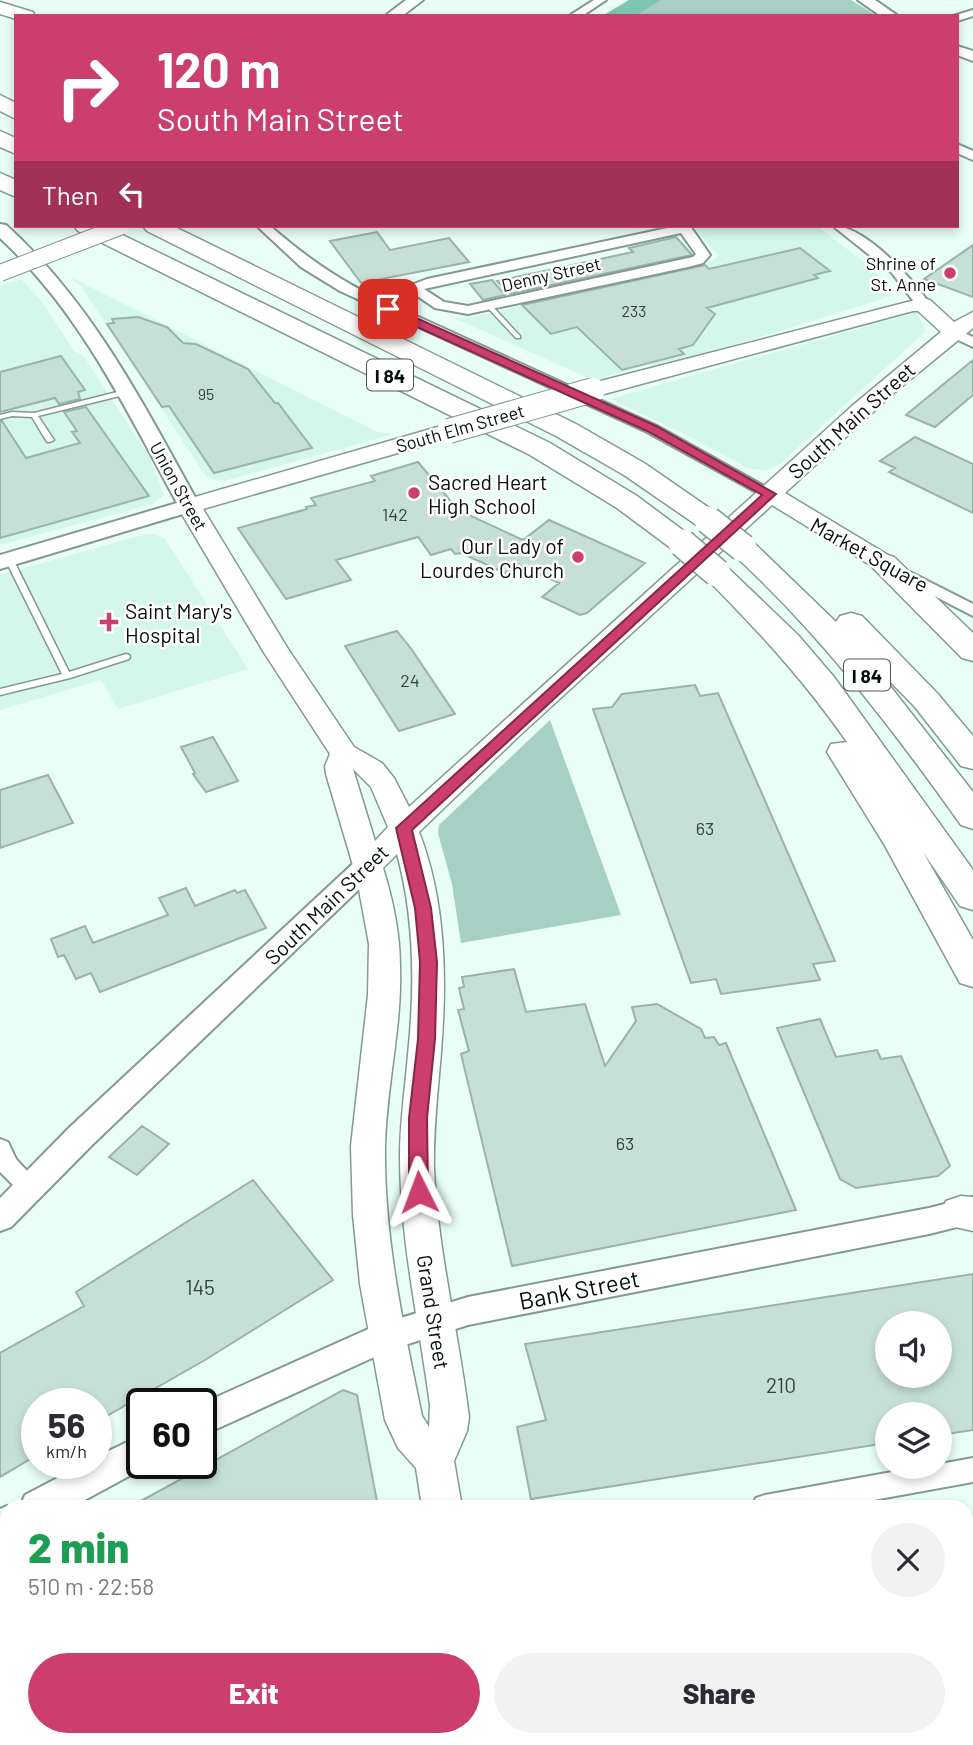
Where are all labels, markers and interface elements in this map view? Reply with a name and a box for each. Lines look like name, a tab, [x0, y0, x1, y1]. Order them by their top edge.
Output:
text: 120 m	[157, 39, 280, 98]
icon: right	[42, 42, 133, 133]
text: South Main Street	[157, 99, 404, 137]
icon: left	[113, 175, 151, 213]
text: Then	[42, 179, 99, 210]
street label: Denny Street	[499, 252, 603, 296]
place label: Shrine of St. Anne	[866, 252, 936, 295]
marker: Shrine of St. Anne	[942, 265, 958, 281]
pin	[358, 279, 418, 339]
icon: arrive	[369, 290, 407, 328]
house number: 233	[622, 301, 646, 320]
street label: South Main Street	[782, 356, 920, 484]
road number: I 84	[367, 360, 413, 390]
house number: 95	[198, 384, 214, 403]
street label: South Elm Street	[393, 399, 527, 457]
street label: Union Street	[146, 438, 212, 534]
place label: Sacred Heart High School	[428, 469, 547, 518]
marker: Sacred Heart High School	[406, 485, 422, 501]
house number: 142	[382, 503, 408, 525]
street label: Market Square	[807, 511, 933, 597]
place label: Our Lady of Lourdes Church	[420, 533, 564, 582]
marker: Our Lady of Lourdes Church	[570, 549, 586, 565]
place label: Saint Mary's Hospital	[125, 598, 232, 647]
marker: Saint Mary's Hospital	[99, 612, 119, 632]
road number: I 84	[844, 660, 890, 690]
house number: 24	[400, 669, 420, 691]
house number: 63	[696, 817, 714, 839]
street label: South Main Street	[259, 839, 393, 969]
house number: 63	[616, 1132, 634, 1154]
position arrow	[382, 1155, 456, 1229]
street label: Grand Street	[413, 1253, 455, 1371]
street label: Bank Street	[516, 1263, 642, 1315]
house number: 145	[185, 1274, 215, 1299]
map controls	[875, 1311, 952, 1479]
button: sound	[875, 1311, 952, 1388]
house number: 210	[766, 1372, 796, 1397]
speed limit sign: 60	[126, 1388, 217, 1479]
button: layers	[875, 1402, 952, 1479]
text: 56	[48, 1403, 85, 1445]
text: km/h	[46, 1440, 87, 1462]
text: 2 min	[28, 1521, 129, 1571]
button: close	[871, 1523, 945, 1597]
text: 510 m · 22:58	[28, 1572, 154, 1600]
button: Exit	[28, 1653, 480, 1733]
button: Share	[494, 1653, 945, 1733]

